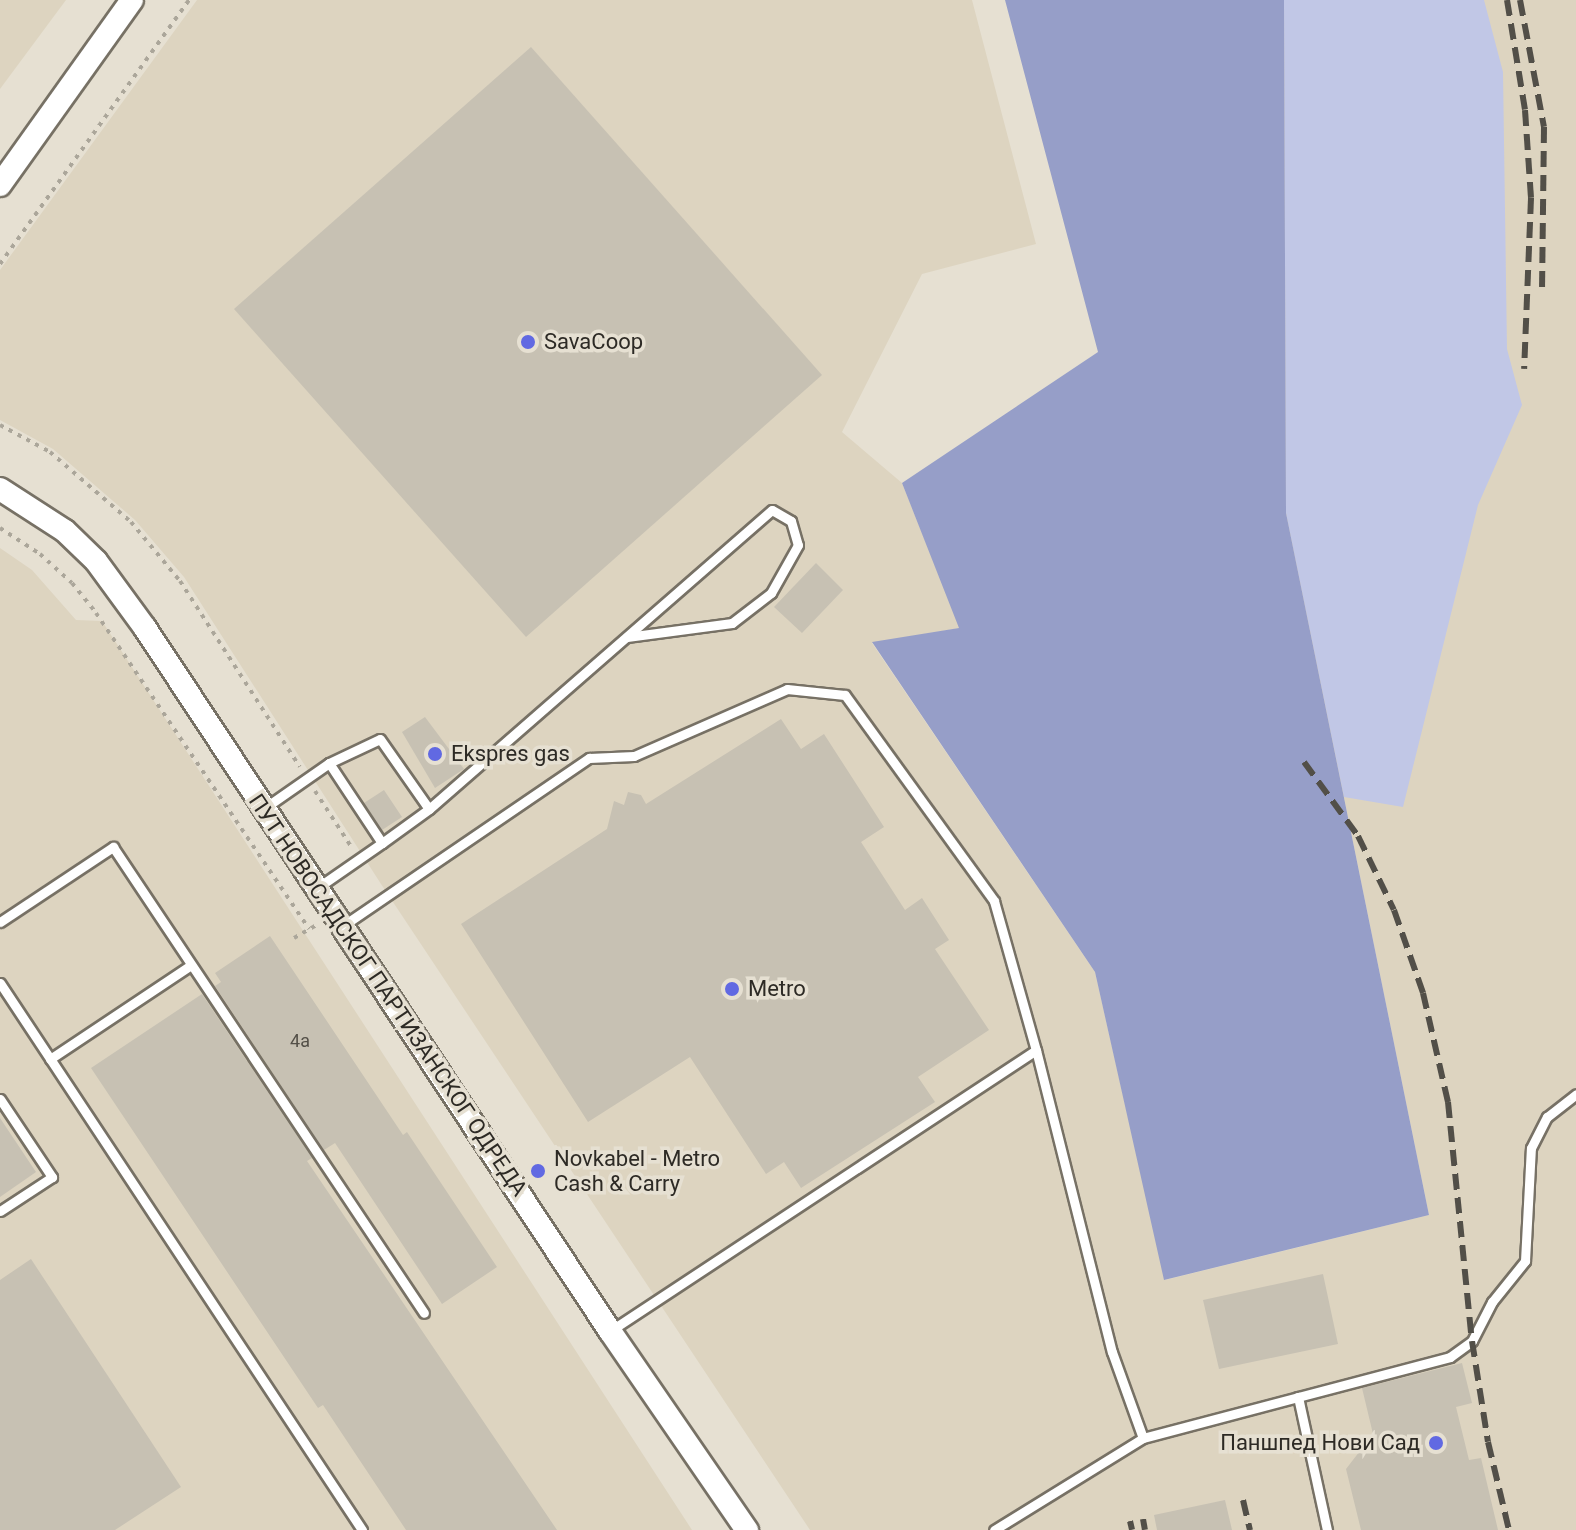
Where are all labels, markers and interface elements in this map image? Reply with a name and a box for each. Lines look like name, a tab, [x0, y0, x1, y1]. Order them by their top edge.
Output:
place label: SavaCoop	[544, 329, 643, 355]
marker: SavaCoop	[519, 333, 537, 351]
place label: Ekspres gas	[451, 741, 570, 767]
marker: Ekspres gas	[426, 745, 444, 763]
street label: ПУТ НОВОСАДСКОГ ПАРТИЗАНСКОГ ОДРЕДА	[243, 789, 533, 1201]
place label: Metro	[748, 976, 806, 1002]
marker: Metro	[723, 980, 741, 998]
house number: 4a	[290, 1030, 310, 1052]
place label: Novkabel - Metro Cash & Carry	[554, 1145, 720, 1196]
marker: Novkabel - Metro Cash & Carry	[529, 1162, 547, 1180]
place label: Паншпед Нови Сад	[1220, 1430, 1420, 1456]
marker: Паншпед Нови Сад	[1427, 1434, 1445, 1452]

